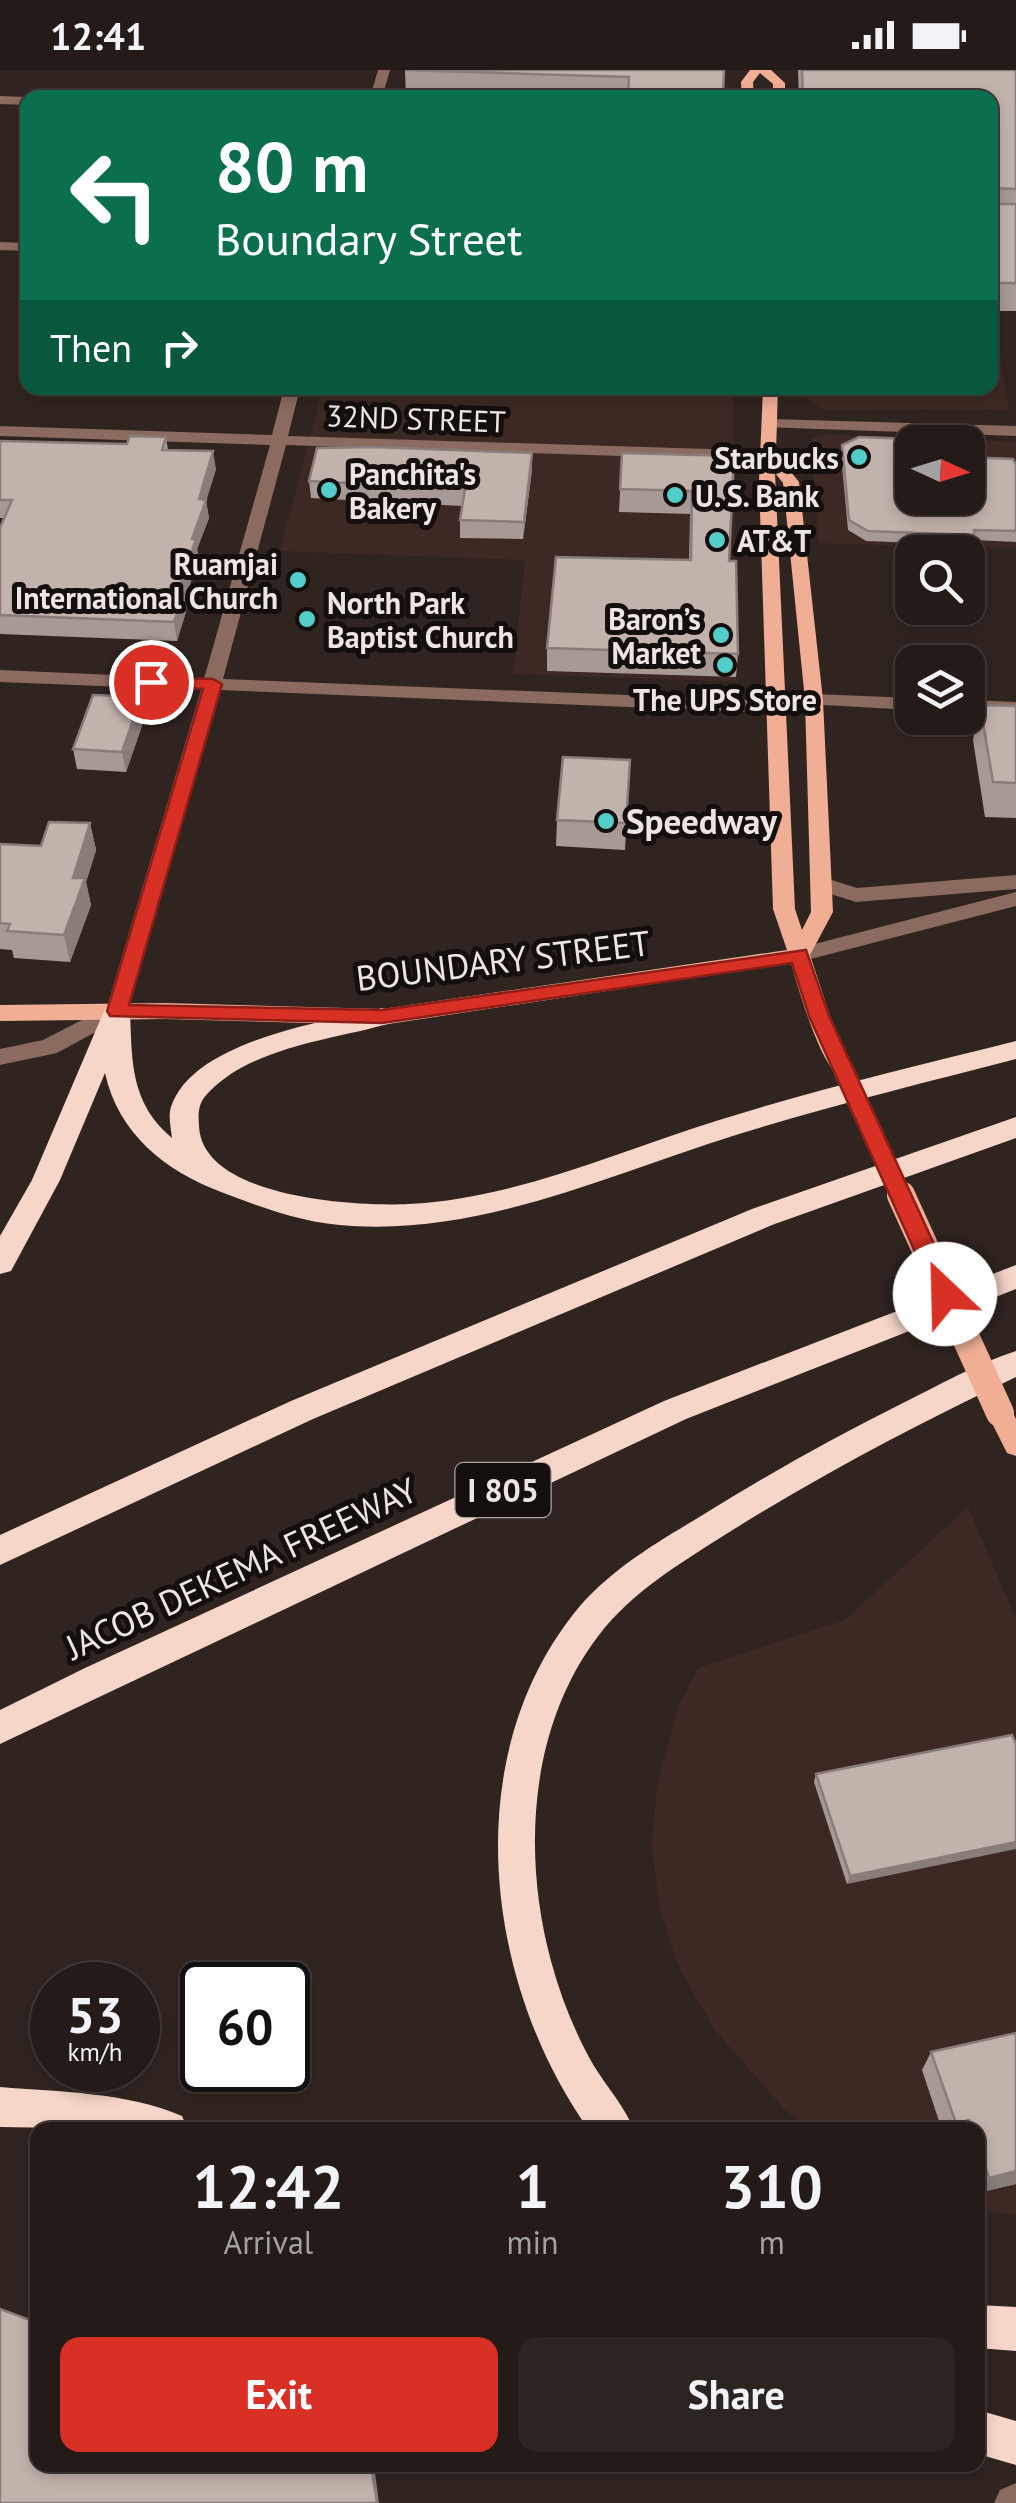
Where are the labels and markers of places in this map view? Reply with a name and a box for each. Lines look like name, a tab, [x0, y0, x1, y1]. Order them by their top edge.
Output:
place label: Starbucks	[715, 438, 839, 477]
marker: Starbucks	[848, 446, 870, 468]
place label: Panchita's Bakery	[349, 454, 476, 527]
place label: U. S. Bank	[695, 476, 819, 515]
marker: Panchita's Bakery	[318, 479, 340, 501]
marker: U. S. Bank	[664, 484, 686, 506]
place label: AT&T	[737, 521, 811, 560]
marker: AT&T	[706, 529, 728, 551]
place label: Ruamjai International Church	[15, 544, 278, 617]
marker: Ruamjai International Church	[287, 569, 309, 591]
place label: North Park Baptist Church	[327, 583, 514, 656]
place label: Baron’s Market	[608, 599, 702, 672]
marker: North Park Baptist Church	[296, 608, 318, 630]
marker: Baron’s Market	[710, 624, 732, 646]
pin	[109, 640, 194, 725]
marker: The UPS Store	[714, 654, 736, 676]
place label: The UPS Store	[633, 680, 817, 719]
place label: Speedway	[626, 798, 778, 844]
marker: Speedway	[595, 810, 617, 832]

